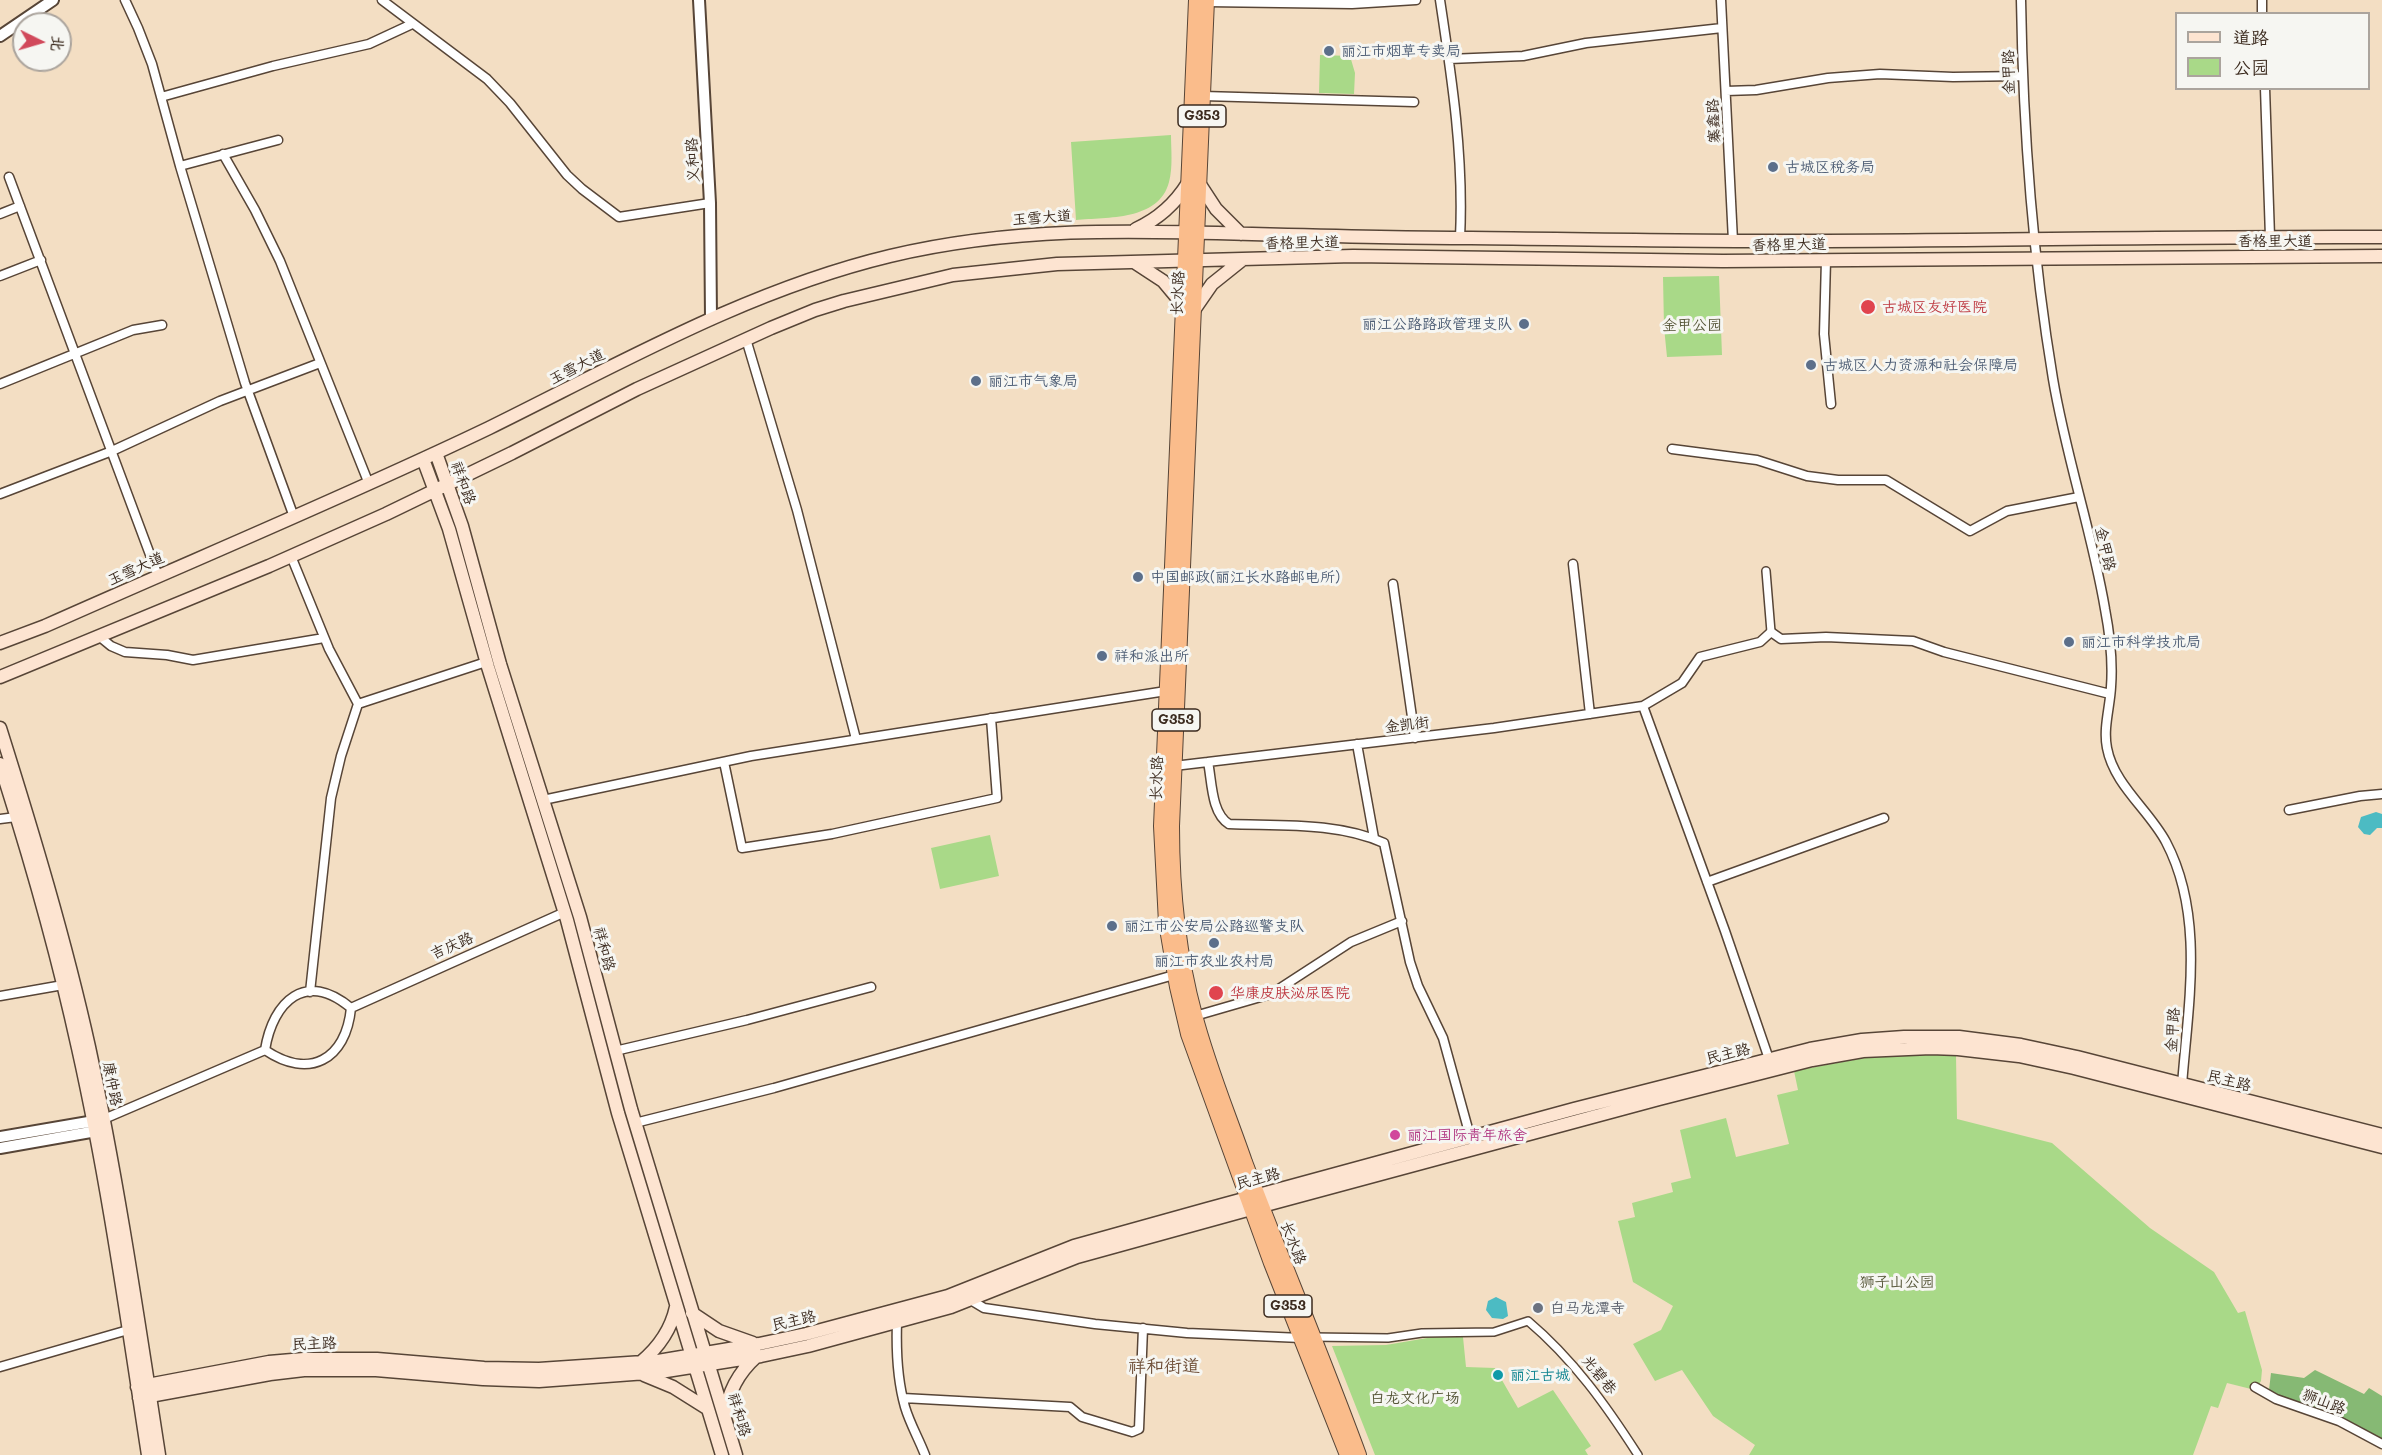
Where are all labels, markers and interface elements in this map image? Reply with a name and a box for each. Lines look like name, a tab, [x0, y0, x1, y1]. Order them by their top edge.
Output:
north arrow	[12, 12, 72, 72]
legend	[2175, 12, 2370, 90]
text: 道路	[2233, 25, 2269, 49]
text: 北	[47, 35, 70, 52]
place label: 丽江市烟草专卖局	[1341, 42, 1461, 60]
marker: 丽江市烟草专卖局	[1322, 44, 1336, 58]
street label: 金甲路	[2000, 49, 2018, 95]
text: 公园	[2233, 55, 2269, 79]
street label: 寨鑫路	[1704, 98, 1724, 144]
road number: G353	[1178, 105, 1226, 127]
street label: 义和路	[683, 137, 703, 183]
place label: 古城区税务局	[1785, 158, 1875, 176]
marker: 古城区税务局	[1766, 160, 1780, 174]
street label: 玉雪大道	[1011, 207, 1073, 229]
street label: 香格里大道	[2238, 232, 2312, 250]
street label: 香格里大道	[1264, 233, 1340, 253]
street label: 香格里大道	[1751, 235, 1827, 255]
street label: 长水路	[1168, 270, 1188, 316]
marker: 古城区友好医院	[1859, 298, 1877, 316]
place label: 古城区友好医院	[1882, 298, 1987, 316]
place label: 丽江公路路政管理支队	[1362, 315, 1512, 333]
park label: 金甲公园	[1662, 316, 1722, 334]
marker: 丽江公路路政管理支队	[1517, 317, 1531, 331]
street label: 玉雪大道	[546, 345, 608, 389]
place label: 古城区人力资源和社会保障局	[1823, 356, 2018, 374]
marker: 古城区人力资源和社会保障局	[1804, 358, 1818, 372]
place label: 丽江市气象局	[988, 372, 1078, 390]
marker: 丽江市气象局	[969, 374, 983, 388]
street label: 祥和路	[447, 459, 479, 507]
street label: 金甲路	[2091, 525, 2119, 573]
street label: 玉雪大道	[105, 549, 167, 589]
place label: 中国邮政(丽江长水路邮电所)	[1150, 568, 1340, 586]
marker: 中国邮政(丽江长水路邮电所)	[1131, 570, 1145, 584]
place label: 丽江市科学技术局	[2081, 633, 2201, 651]
marker: 丽江市科学技术局	[2062, 635, 2076, 649]
place label: 祥和派出所	[1114, 647, 1189, 665]
marker: 祥和派出所	[1095, 649, 1109, 663]
road number: G353	[1152, 709, 1200, 731]
street label: 金凯街	[1384, 713, 1430, 737]
street label: 长水路	[1147, 755, 1167, 801]
place label: 丽江市公安局公路巡警支队	[1124, 917, 1304, 935]
marker: 丽江市公安局公路巡警支队	[1105, 919, 1119, 933]
street label: 祥和路	[589, 925, 619, 973]
street label: 吉庆路	[428, 929, 476, 963]
marker: 丽江市农业农村局	[1207, 936, 1221, 950]
place label: 丽江市农业农村局	[1154, 952, 1274, 970]
marker: 华康皮肤泌尿医院	[1207, 984, 1225, 1002]
place label: 华康皮肤泌尿医院	[1230, 984, 1350, 1002]
street label: 金甲路	[2162, 1007, 2184, 1053]
street label: 民主路	[1704, 1040, 1752, 1068]
street label: 康仲路	[99, 1060, 125, 1108]
street label: 民主路	[2205, 1067, 2253, 1095]
place label: 丽江国际青年旅舍	[1407, 1126, 1527, 1144]
marker: 丽江国际青年旅舍	[1388, 1128, 1402, 1142]
street label: 民主路	[1234, 1164, 1282, 1194]
street label: 长水路	[1277, 1219, 1309, 1267]
park label: 狮子山公园	[1860, 1273, 1934, 1291]
road number: G353	[1264, 1295, 1312, 1317]
place label: 白马龙潭寺	[1550, 1299, 1625, 1317]
marker: 白马龙潭寺	[1531, 1301, 1545, 1315]
street label: 民主路	[770, 1307, 818, 1335]
street label: 民主路	[291, 1334, 337, 1354]
street label: 光碧巷	[1578, 1352, 1620, 1398]
district label: 祥和街道	[1128, 1355, 1200, 1377]
place label: 丽江古城	[1510, 1366, 1570, 1384]
marker: 丽江古城	[1491, 1368, 1505, 1382]
street label: 狮山路	[2300, 1386, 2348, 1418]
park label: 白龙文化广场	[1370, 1389, 1460, 1407]
street label: 祥和路	[724, 1391, 754, 1439]

